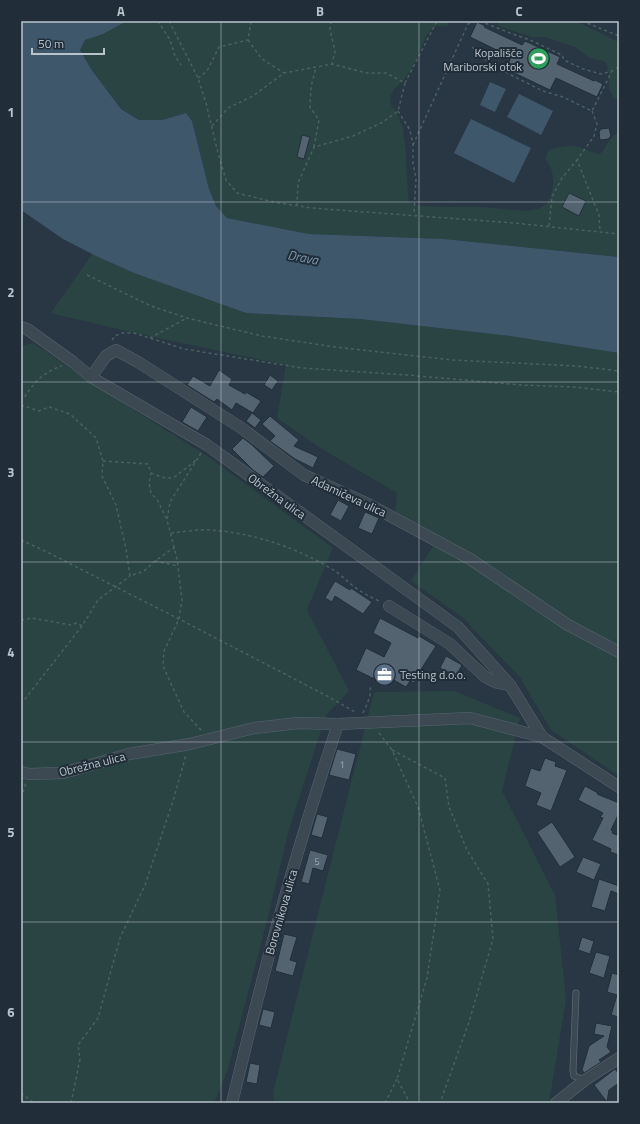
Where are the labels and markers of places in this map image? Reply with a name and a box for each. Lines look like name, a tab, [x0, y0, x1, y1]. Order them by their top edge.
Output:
place label: Kopališče Mariborski otok	[443, 43, 522, 76]
sports icon: Kopališče Mariborski otok	[525, 46, 551, 72]
office icon: Testing d.o.o.	[372, 661, 398, 687]
place label: Testing d.o.o.	[400, 665, 466, 684]

